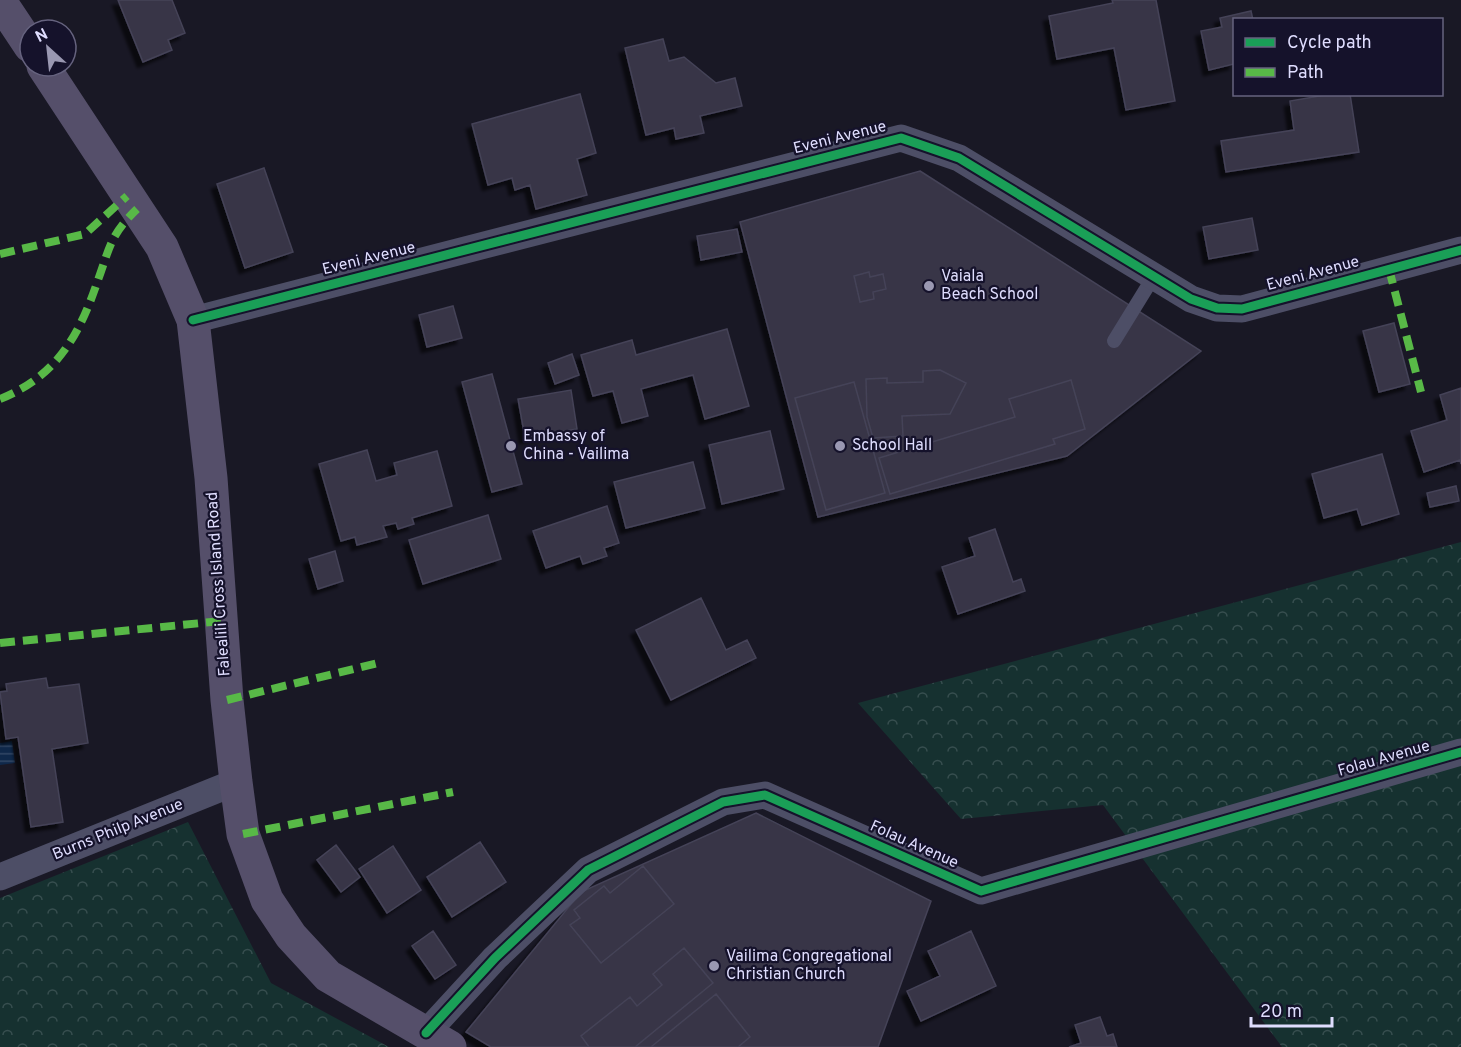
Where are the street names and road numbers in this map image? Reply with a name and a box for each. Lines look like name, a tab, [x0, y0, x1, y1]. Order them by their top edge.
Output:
street label: Eveni Avenue	[791, 117, 889, 159]
street label: Eveni Avenue	[320, 238, 418, 280]
street label: Eveni Avenue	[1264, 252, 1362, 296]
street label: Falealili Cross Island Road	[203, 491, 235, 677]
street label: Folau Avenue	[1336, 736, 1432, 782]
street label: Burns Philp Avenue	[50, 795, 186, 865]
street label: Folau Avenue	[867, 817, 961, 873]

